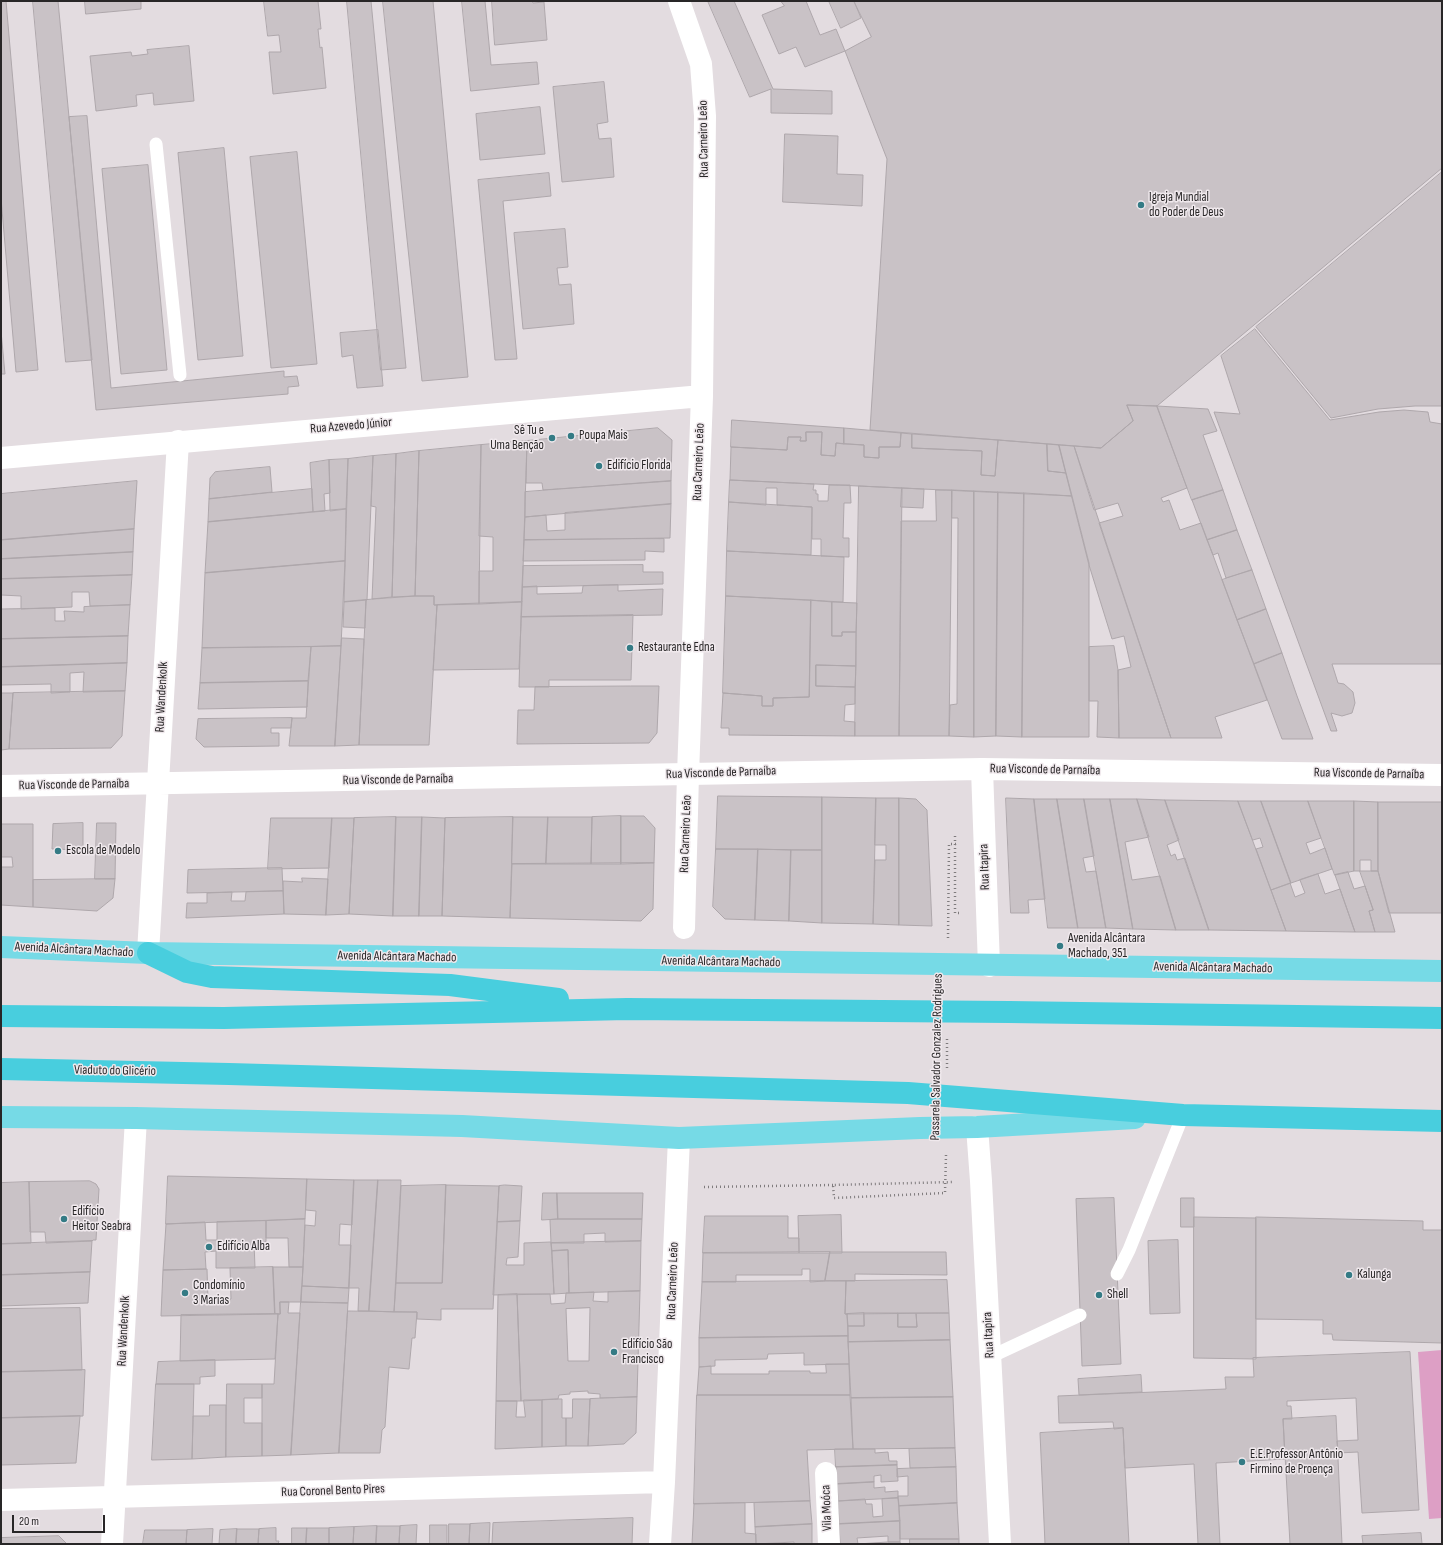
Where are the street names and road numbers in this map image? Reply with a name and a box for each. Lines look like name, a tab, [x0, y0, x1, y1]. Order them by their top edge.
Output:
street label: Rua Carneiro Leão	[696, 100, 712, 178]
street label: Rua Azevedo Júnior	[309, 415, 393, 437]
street label: Rua Carneiro Leão	[690, 423, 708, 501]
street label: Rua Wandenkolk	[152, 661, 172, 733]
street label: Rua Visconde de Parnaíba	[990, 761, 1100, 779]
street label: Rua Visconde de Parnaíba	[666, 763, 776, 783]
street label: Rua Visconde de Parnaíba	[1314, 765, 1424, 783]
street label: Rua Visconde de Parnaíba	[343, 771, 453, 789]
street label: Rua Visconde de Parnaíba	[19, 776, 129, 794]
street label: Rua Carneiro Leão	[677, 795, 695, 873]
street label: Rua Itapira	[976, 844, 994, 890]
street label: Avenida Alcântara Machado	[14, 939, 134, 961]
street label: Avenida Alcântara Machado	[338, 948, 456, 966]
street label: Avenida Alcântara Machado	[662, 953, 780, 971]
street label: Avenida Alcântara Machado	[1154, 959, 1272, 977]
street label: Passarela Salvador Gonzalez Rodrigues	[928, 973, 946, 1141]
street label: Viaduto do Glicério	[74, 1062, 156, 1080]
street label: Rua Carneiro Leão	[664, 1242, 682, 1320]
street label: Rua Wandenkolk	[114, 1295, 134, 1367]
street label: Rua Itapira	[980, 1311, 998, 1359]
street label: Rua Coronel Bento Pires	[281, 1481, 385, 1501]
street label: Vila Moóca	[818, 1485, 836, 1531]

